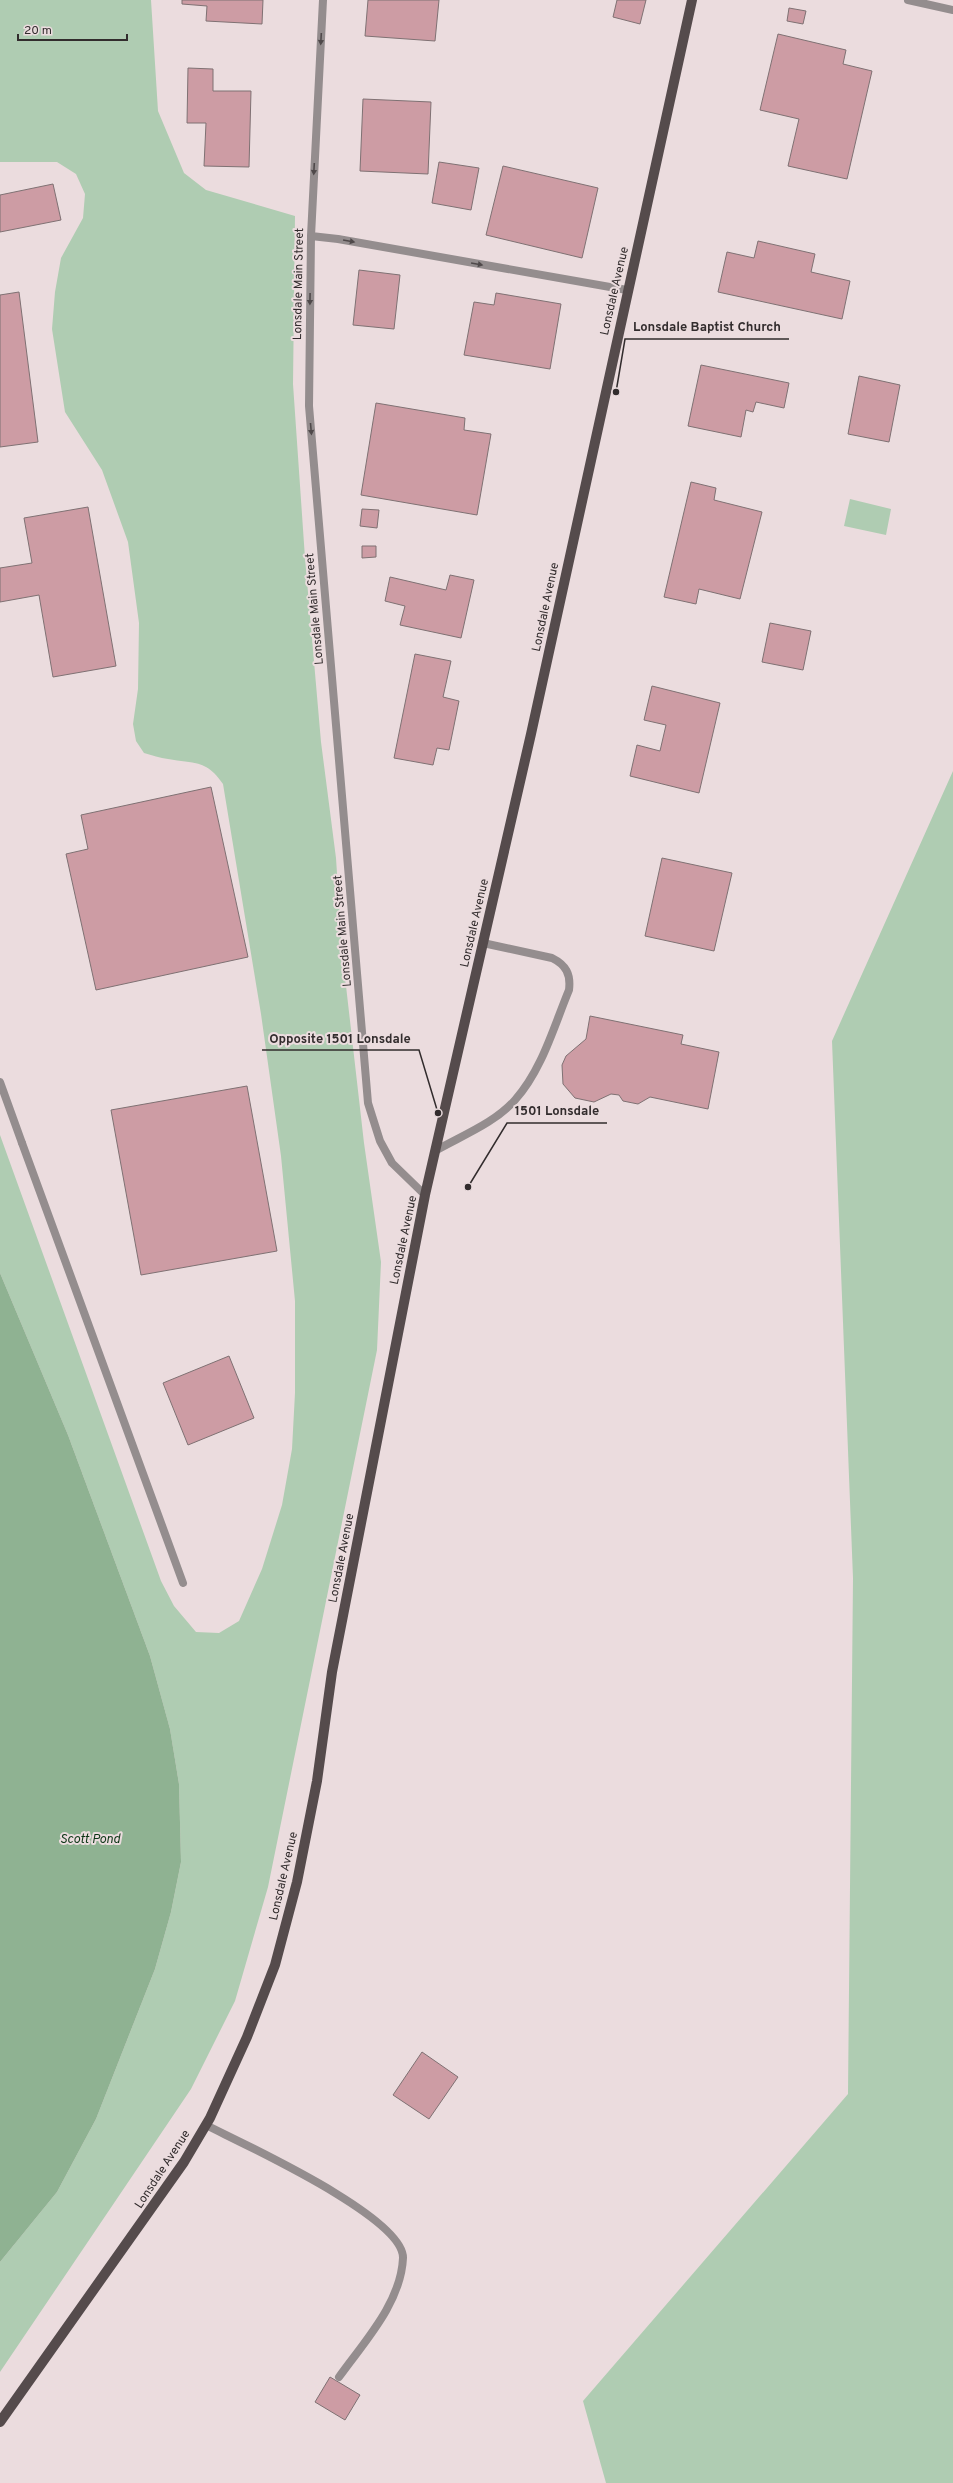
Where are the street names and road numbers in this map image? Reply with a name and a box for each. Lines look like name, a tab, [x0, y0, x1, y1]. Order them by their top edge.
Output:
street label: Lonsdale Main Street	[290, 228, 308, 340]
street label: Lonsdale Avenue	[597, 245, 633, 337]
street label: Lonsdale Main Street	[302, 552, 328, 666]
street label: Lonsdale Avenue	[529, 561, 563, 653]
street label: Lonsdale Main Street	[330, 874, 356, 988]
street label: Lonsdale Avenue	[457, 877, 493, 969]
street label: Lonsdale Avenue	[387, 1194, 421, 1286]
street label: Lonsdale Avenue	[325, 1512, 358, 1604]
street label: Lonsdale Avenue	[266, 1830, 302, 1922]
street label: Lonsdale Avenue	[131, 2127, 194, 2212]

